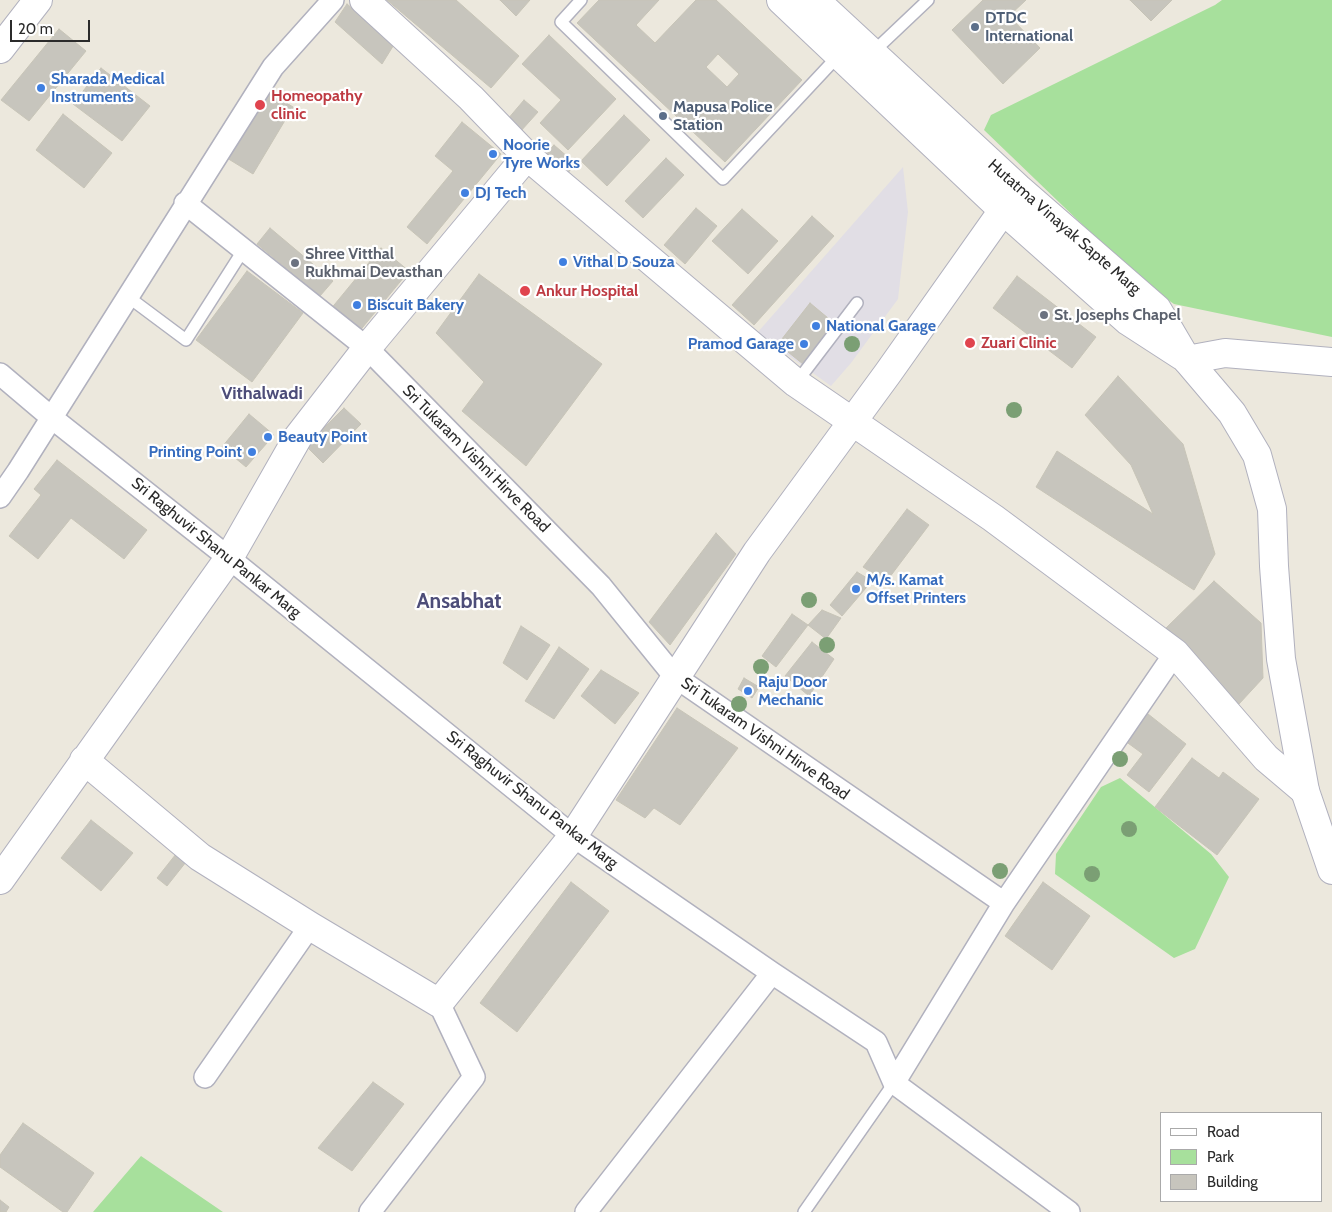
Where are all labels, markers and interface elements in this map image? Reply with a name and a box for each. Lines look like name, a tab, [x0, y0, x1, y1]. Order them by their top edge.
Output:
place label: DTDC International	[985, 8, 1073, 46]
scale bar	[12, 10, 92, 42]
text: 20 m	[18, 20, 53, 38]
marker: DTDC International	[969, 21, 981, 33]
place label: Sharada Medical Instruments	[51, 69, 165, 107]
marker: Sharada Medical Instruments	[35, 82, 47, 94]
place label: Homeopathy clinic	[271, 86, 362, 124]
place label: Mapusa Police Station	[673, 97, 772, 135]
marker: Homeopathy clinic	[253, 98, 267, 112]
marker: Mapusa Police Station	[657, 110, 669, 122]
place label: Noorie Tyre Works	[503, 135, 580, 173]
marker: Noorie Tyre Works	[487, 148, 499, 160]
street label: Hutatma Vinayak Sapte Marg	[984, 155, 1144, 299]
place label: DJ Tech	[475, 183, 527, 203]
marker: DJ Tech	[459, 187, 471, 199]
place label: Shree Vitthal Rukhmai Devasthan	[305, 244, 443, 282]
place label: Vithal D Souza	[573, 252, 675, 272]
marker: Vithal D Souza	[557, 256, 569, 268]
marker: Shree Vitthal Rukhmai Devasthan	[289, 257, 301, 269]
place label: Ankur Hospital	[536, 281, 638, 301]
marker: Ankur Hospital	[518, 284, 532, 298]
place label: Biscuit Bakery	[367, 295, 464, 315]
marker: Biscuit Bakery	[351, 299, 363, 311]
place label: St. Josephs Chapel	[1054, 305, 1181, 325]
marker: St. Josephs Chapel	[1038, 309, 1050, 321]
place label: National Garage	[826, 316, 936, 336]
marker: National Garage	[810, 320, 822, 332]
place label: Zuari Clinic	[981, 333, 1057, 353]
place label: Pramod Garage	[688, 334, 794, 354]
marker: Zuari Clinic	[963, 336, 977, 350]
marker: Pramod Garage	[798, 338, 810, 350]
street label: Sri Tukaram Vishni Hirve Road	[398, 381, 554, 537]
district label: Vithalwadi	[221, 383, 303, 405]
place label: Beauty Point	[278, 427, 367, 447]
marker: Beauty Point	[262, 431, 274, 443]
place label: Printing Point	[148, 442, 242, 462]
marker: Printing Point	[246, 446, 258, 458]
street label: Sri Raghuvir Shanu Pankar Marg	[127, 474, 305, 622]
place label: M/s. Kamat Offset Printers	[866, 570, 966, 608]
marker: M/s. Kamat Offset Printers	[850, 583, 862, 595]
district label: Ansabhat	[416, 589, 502, 615]
place label: Raju Door Mechanic	[758, 672, 827, 710]
street label: Sri Tukaram Vishni Hirve Road	[677, 674, 853, 804]
marker: Raju Door Mechanic	[742, 685, 754, 697]
street label: Sri Raghuvir Shanu Pankar Marg	[442, 727, 622, 873]
legend	[1160, 1112, 1322, 1202]
text: Road	[1207, 1123, 1240, 1141]
text: Park	[1207, 1148, 1234, 1166]
text: Building	[1207, 1173, 1258, 1191]

